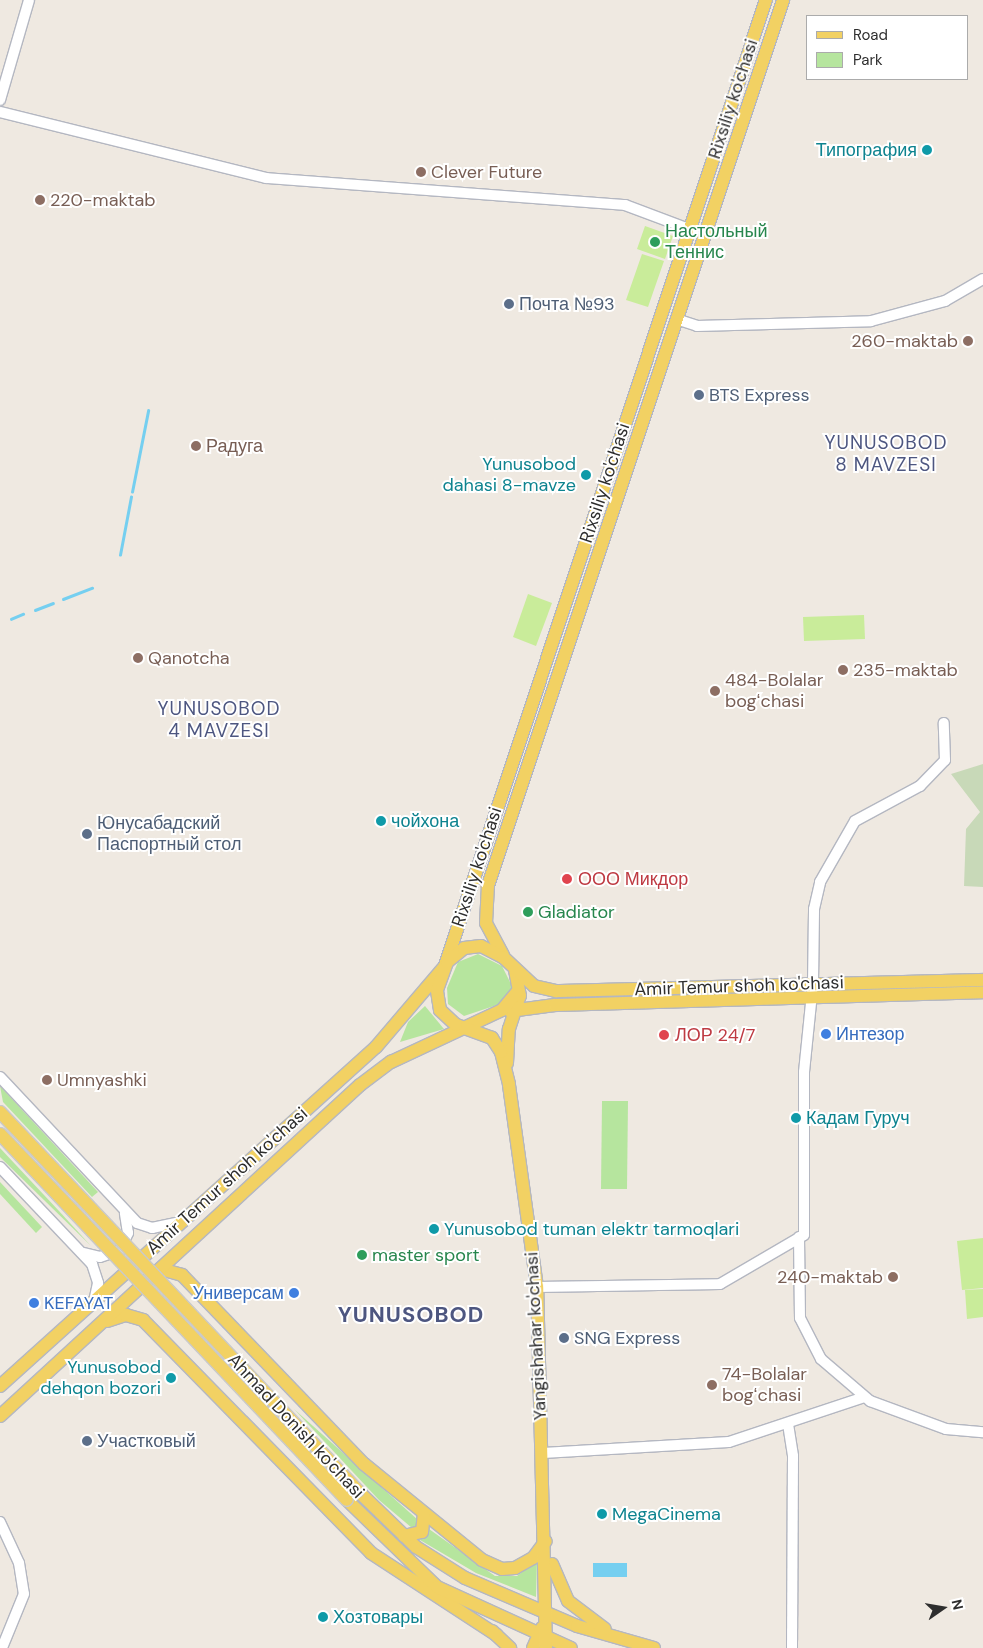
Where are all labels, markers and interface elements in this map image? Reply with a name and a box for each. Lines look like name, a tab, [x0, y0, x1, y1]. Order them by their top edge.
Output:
legend	[806, 15, 968, 80]
text: Road	[853, 25, 888, 45]
street label: Rixsiliy ko'chasi	[703, 36, 763, 162]
text: Park	[853, 50, 883, 70]
place label: Типография	[816, 139, 917, 161]
marker: Типография	[921, 144, 933, 156]
place label: Clever Future	[431, 161, 542, 183]
marker: Clever Future	[415, 166, 427, 178]
place label: 220-maktab	[50, 189, 156, 211]
marker: 220-maktab	[34, 194, 46, 206]
place label: Настольный Теннис	[665, 221, 767, 264]
marker: Настольный Теннис	[649, 236, 661, 248]
place label: Почта №93	[519, 293, 615, 315]
marker: Почта №93	[503, 298, 515, 310]
place label: 260-maktab	[851, 330, 958, 352]
marker: 260-maktab	[962, 335, 974, 347]
place label: BTS Express	[709, 384, 810, 406]
marker: BTS Express	[693, 389, 705, 401]
street label: Rixsiliy ko'chasi	[575, 420, 635, 546]
district label: YUNUSOBOD 8 MAVZESI	[823, 432, 949, 476]
place label: Радуга	[206, 435, 263, 457]
marker: Радуга	[190, 440, 202, 452]
place label: Yunusobod dahasi 8-mavze	[443, 454, 576, 496]
marker: Yunusobod dahasi 8-mavze	[580, 469, 592, 481]
place label: Qanotcha	[148, 647, 230, 669]
marker: Qanotcha	[132, 652, 144, 664]
place label: 235-maktab	[853, 659, 958, 681]
marker: 235-maktab	[837, 664, 849, 676]
place label: 484-Bolalar bogʻchasi	[725, 670, 823, 712]
marker: 484-Bolalar bogʻchasi	[709, 685, 721, 697]
district label: YUNUSOBOD 4 MAVZESI	[156, 698, 282, 742]
street label: Rixsiliy ko'chasi	[447, 804, 507, 930]
place label: чойхона	[391, 810, 459, 832]
place label: Юнусабадский Паспортный стол	[97, 813, 241, 856]
marker: чойхона	[375, 815, 387, 827]
marker: Юнусабадский Паспортный стол	[81, 828, 93, 840]
place label: ООО Микдор	[578, 868, 688, 890]
marker: ООО Микдор	[560, 872, 574, 886]
place label: Gladiator	[538, 901, 615, 923]
marker: Gladiator	[522, 906, 534, 918]
street label: Amir Temur shoh ko'chasi	[634, 972, 844, 1000]
place label: Интезор	[836, 1023, 905, 1045]
place label: ЛОР 24/7	[675, 1024, 755, 1046]
marker: ЛОР 24/7	[657, 1028, 671, 1042]
marker: Интезор	[820, 1028, 832, 1040]
place label: Umnyashki	[57, 1069, 147, 1091]
marker: Umnyashki	[41, 1074, 53, 1086]
street label: Amir Temur shoh ko'chasi	[142, 1103, 312, 1259]
place label: Кадам Гуруч	[806, 1107, 910, 1129]
marker: Кадам Гуруч	[790, 1112, 802, 1124]
place label: Yunusobod tuman elektr tarmoqlari	[444, 1218, 739, 1240]
marker: Yunusobod tuman elektr tarmoqlari	[428, 1223, 440, 1235]
place label: master sport	[372, 1244, 480, 1266]
marker: master sport	[356, 1249, 368, 1261]
street label: Yangishahar ko'chasi	[521, 1251, 551, 1421]
place label: 240-maktab	[777, 1266, 883, 1288]
marker: 240-maktab	[887, 1271, 899, 1283]
place label: Универсам	[193, 1282, 284, 1304]
marker: Универсам	[288, 1287, 300, 1299]
place label: KEFAYAT	[44, 1292, 113, 1314]
marker: KEFAYAT	[28, 1297, 40, 1309]
district label: YUNUSOBOD	[337, 1302, 485, 1328]
place label: SNG Express	[574, 1327, 680, 1349]
marker: SNG Express	[558, 1332, 570, 1344]
street label: Ahmad Donish ko'chasi	[223, 1349, 369, 1503]
place label: Yunusobod dehqon bozori	[40, 1357, 161, 1400]
place label: 74-Bolalar bogʻchasi	[722, 1364, 807, 1406]
marker: Yunusobod dehqon bozori	[165, 1372, 177, 1384]
marker: 74-Bolalar bogʻchasi	[706, 1379, 718, 1391]
place label: Участковый	[97, 1430, 196, 1452]
marker: Участковый	[81, 1435, 93, 1447]
place label: MegaCinema	[612, 1503, 721, 1525]
marker: MegaCinema	[596, 1508, 608, 1520]
north arrow	[918, 1583, 968, 1633]
text: N	[948, 1598, 968, 1612]
place label: Хозтовары	[333, 1606, 423, 1628]
marker: Хозтовары	[317, 1611, 329, 1623]

